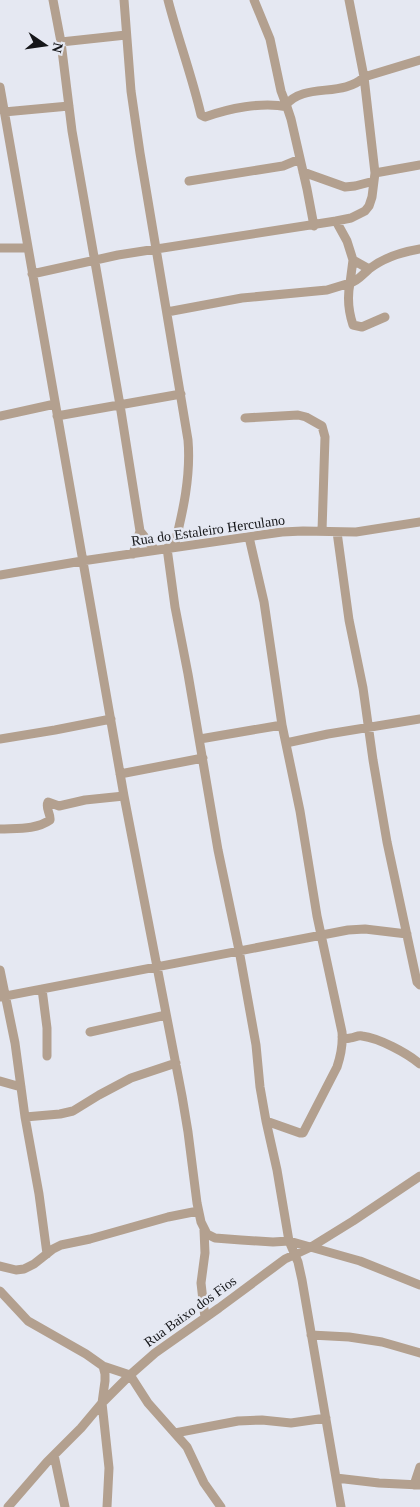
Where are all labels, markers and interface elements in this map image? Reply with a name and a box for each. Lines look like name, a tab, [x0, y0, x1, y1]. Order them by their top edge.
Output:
north arrow	[20, 20, 70, 70]
text: N	[49, 41, 66, 54]
street label: Rua do Estaleiro Herculano	[130, 512, 286, 549]
street label: Rua Baixo dos Fios	[141, 1273, 239, 1350]

